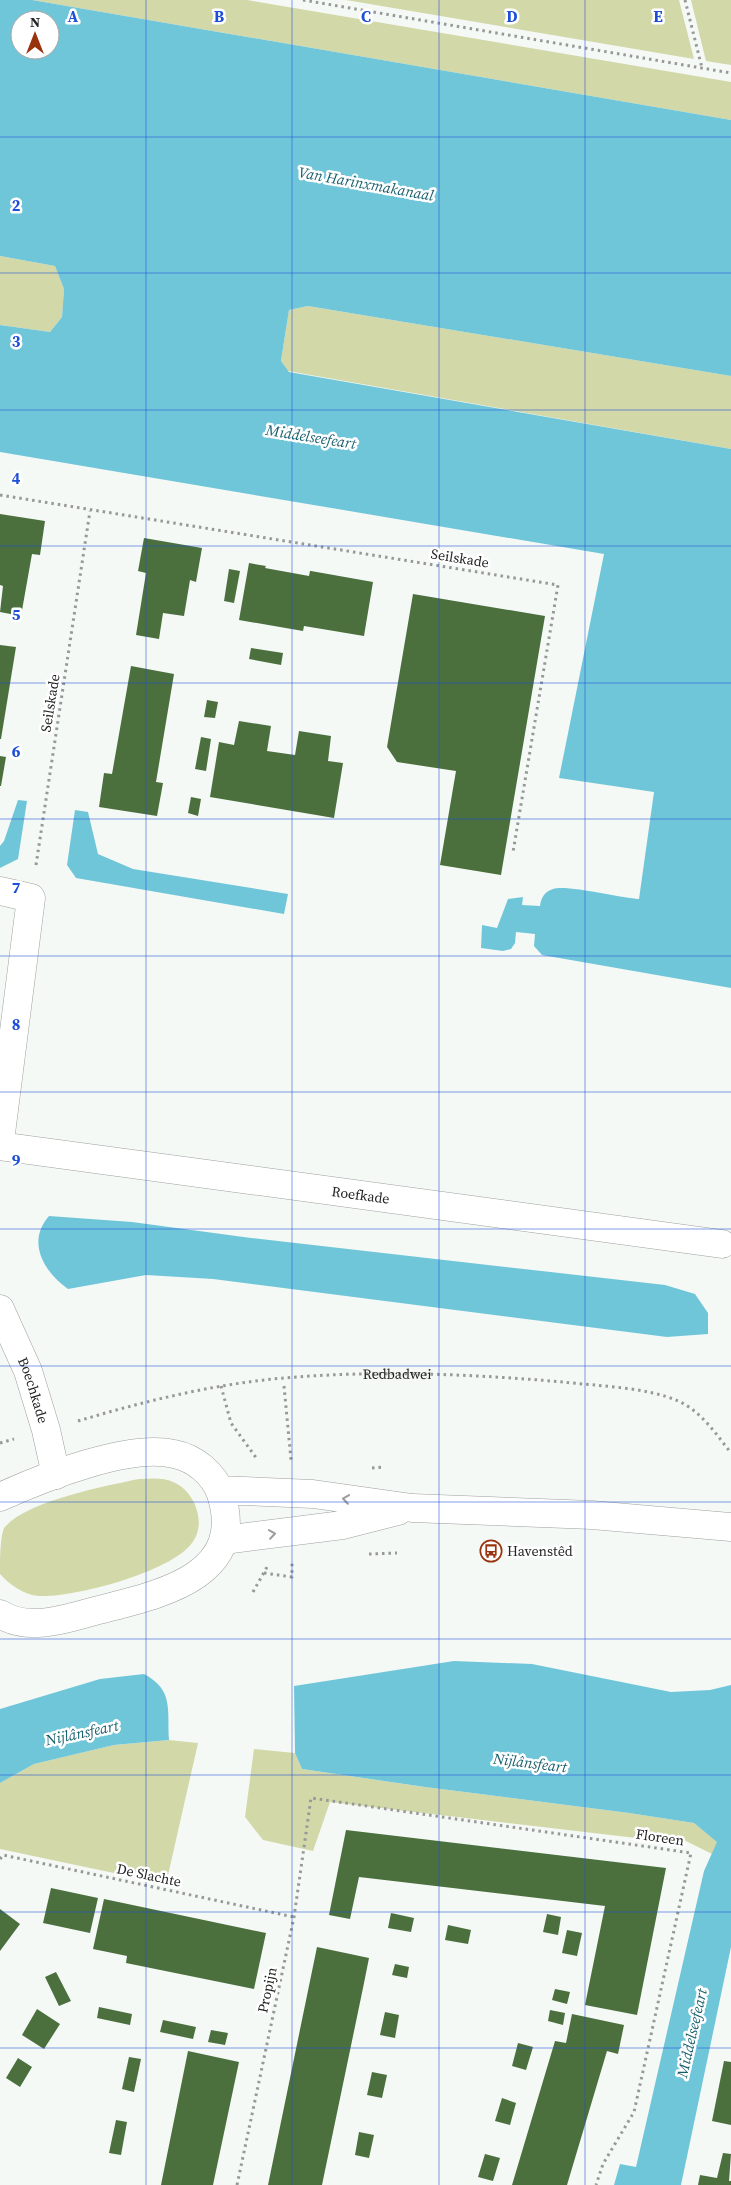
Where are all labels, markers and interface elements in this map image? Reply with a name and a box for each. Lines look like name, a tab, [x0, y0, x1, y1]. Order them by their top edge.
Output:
text: A	[68, 5, 79, 27]
text: B	[214, 5, 225, 27]
text: C	[361, 5, 371, 27]
text: D	[506, 5, 518, 27]
text: E	[653, 5, 663, 27]
north arrow	[10, 10, 60, 60]
text: N	[30, 12, 40, 32]
water label: Van Harinxmakanaal	[297, 161, 436, 206]
text: 2	[12, 194, 21, 216]
text: 3	[12, 330, 21, 352]
water label: Middelseefeart	[264, 419, 359, 454]
text: 4	[12, 467, 21, 489]
street label: Seilskade	[430, 544, 490, 572]
text: 5	[12, 603, 21, 625]
street label: Seilskade	[36, 673, 64, 733]
text: 6	[12, 740, 21, 762]
text: 7	[12, 876, 21, 898]
text: 8	[12, 1013, 20, 1035]
text: 9	[12, 1149, 21, 1171]
street label: Roefkade	[330, 1181, 391, 1209]
street label: Boechkade	[13, 1354, 53, 1426]
street label: Redbadwei	[362, 1364, 432, 1384]
one-way arrow	[342, 1494, 351, 1504]
one-way arrow	[268, 1529, 277, 1539]
bus stop icon: Havenstêd	[479, 1539, 503, 1563]
place label: Havenstêd	[507, 1541, 573, 1561]
water label: Nijlânsfeart	[43, 1714, 121, 1751]
water label: Nijlânsfeart	[491, 1747, 569, 1778]
street label: Floreen	[635, 1824, 686, 1850]
street label: De Slachte	[115, 1858, 183, 1892]
street label: Propijn	[252, 1965, 282, 2015]
water label: Middelseefeart	[671, 1985, 712, 2081]

